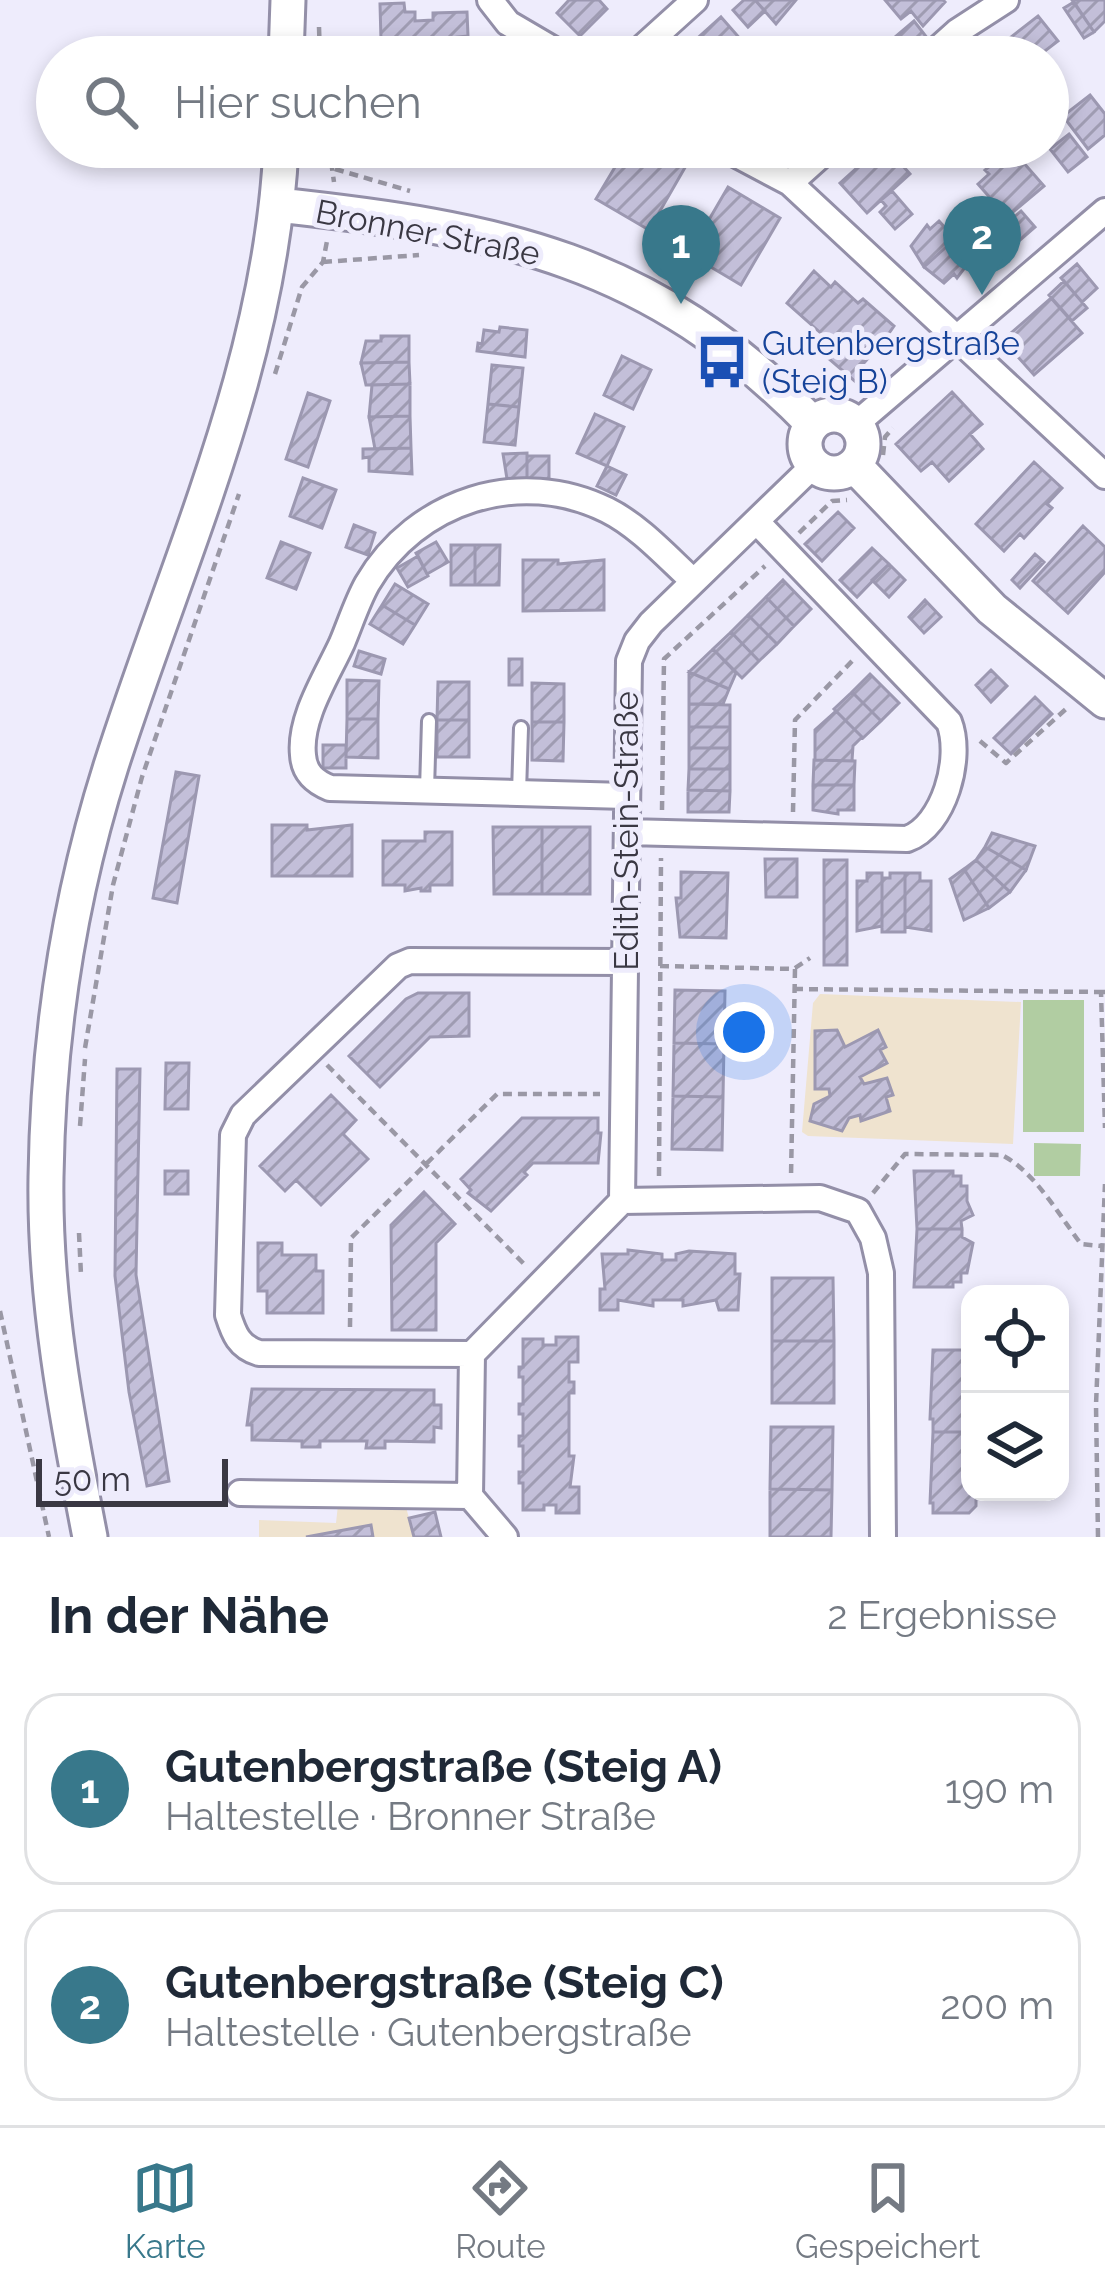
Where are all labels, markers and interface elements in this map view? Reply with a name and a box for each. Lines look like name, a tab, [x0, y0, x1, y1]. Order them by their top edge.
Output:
search box	[36, 36, 1069, 168]
icon: search	[78, 69, 144, 135]
text: Hier suchen	[174, 76, 422, 129]
street label: Bronner Straße	[312, 192, 543, 273]
pin: 2	[943, 196, 1021, 295]
pin: 1	[642, 205, 720, 304]
place label: Gutenbergstraße (Steig B)	[762, 324, 1020, 401]
bus stop icon: Gutenbergstraße (Steig B)	[693, 333, 751, 391]
street label: Edith-Stein-Straße	[607, 691, 646, 971]
your location	[714, 1002, 774, 1062]
map controls	[961, 1285, 1069, 1501]
button: locate	[961, 1285, 1069, 1393]
button: layers	[961, 1393, 1069, 1501]
scale bar	[36, 1453, 228, 1506]
text: 50 m	[54, 1460, 131, 1499]
text: In der Nähe	[48, 1585, 329, 1645]
text: 2 Ergebnisse	[827, 1592, 1057, 1638]
text: Gutenbergstraße (Steig A)	[165, 1740, 722, 1793]
text: 1	[80, 1766, 100, 1812]
text: 190 m	[945, 1766, 1054, 1812]
text: Haltestelle · Bronner Straße	[165, 1793, 656, 1839]
text: Gutenbergstraße (Steig C)	[165, 1956, 724, 2009]
text: 2	[79, 1982, 101, 2028]
text: 200 m	[940, 1982, 1054, 2028]
text: Haltestelle · Gutenbergstraße	[165, 2009, 692, 2055]
tab: Karte	[125, 2155, 206, 2266]
tab: Route	[455, 2155, 546, 2266]
tab: Gespeichert	[795, 2155, 980, 2266]

